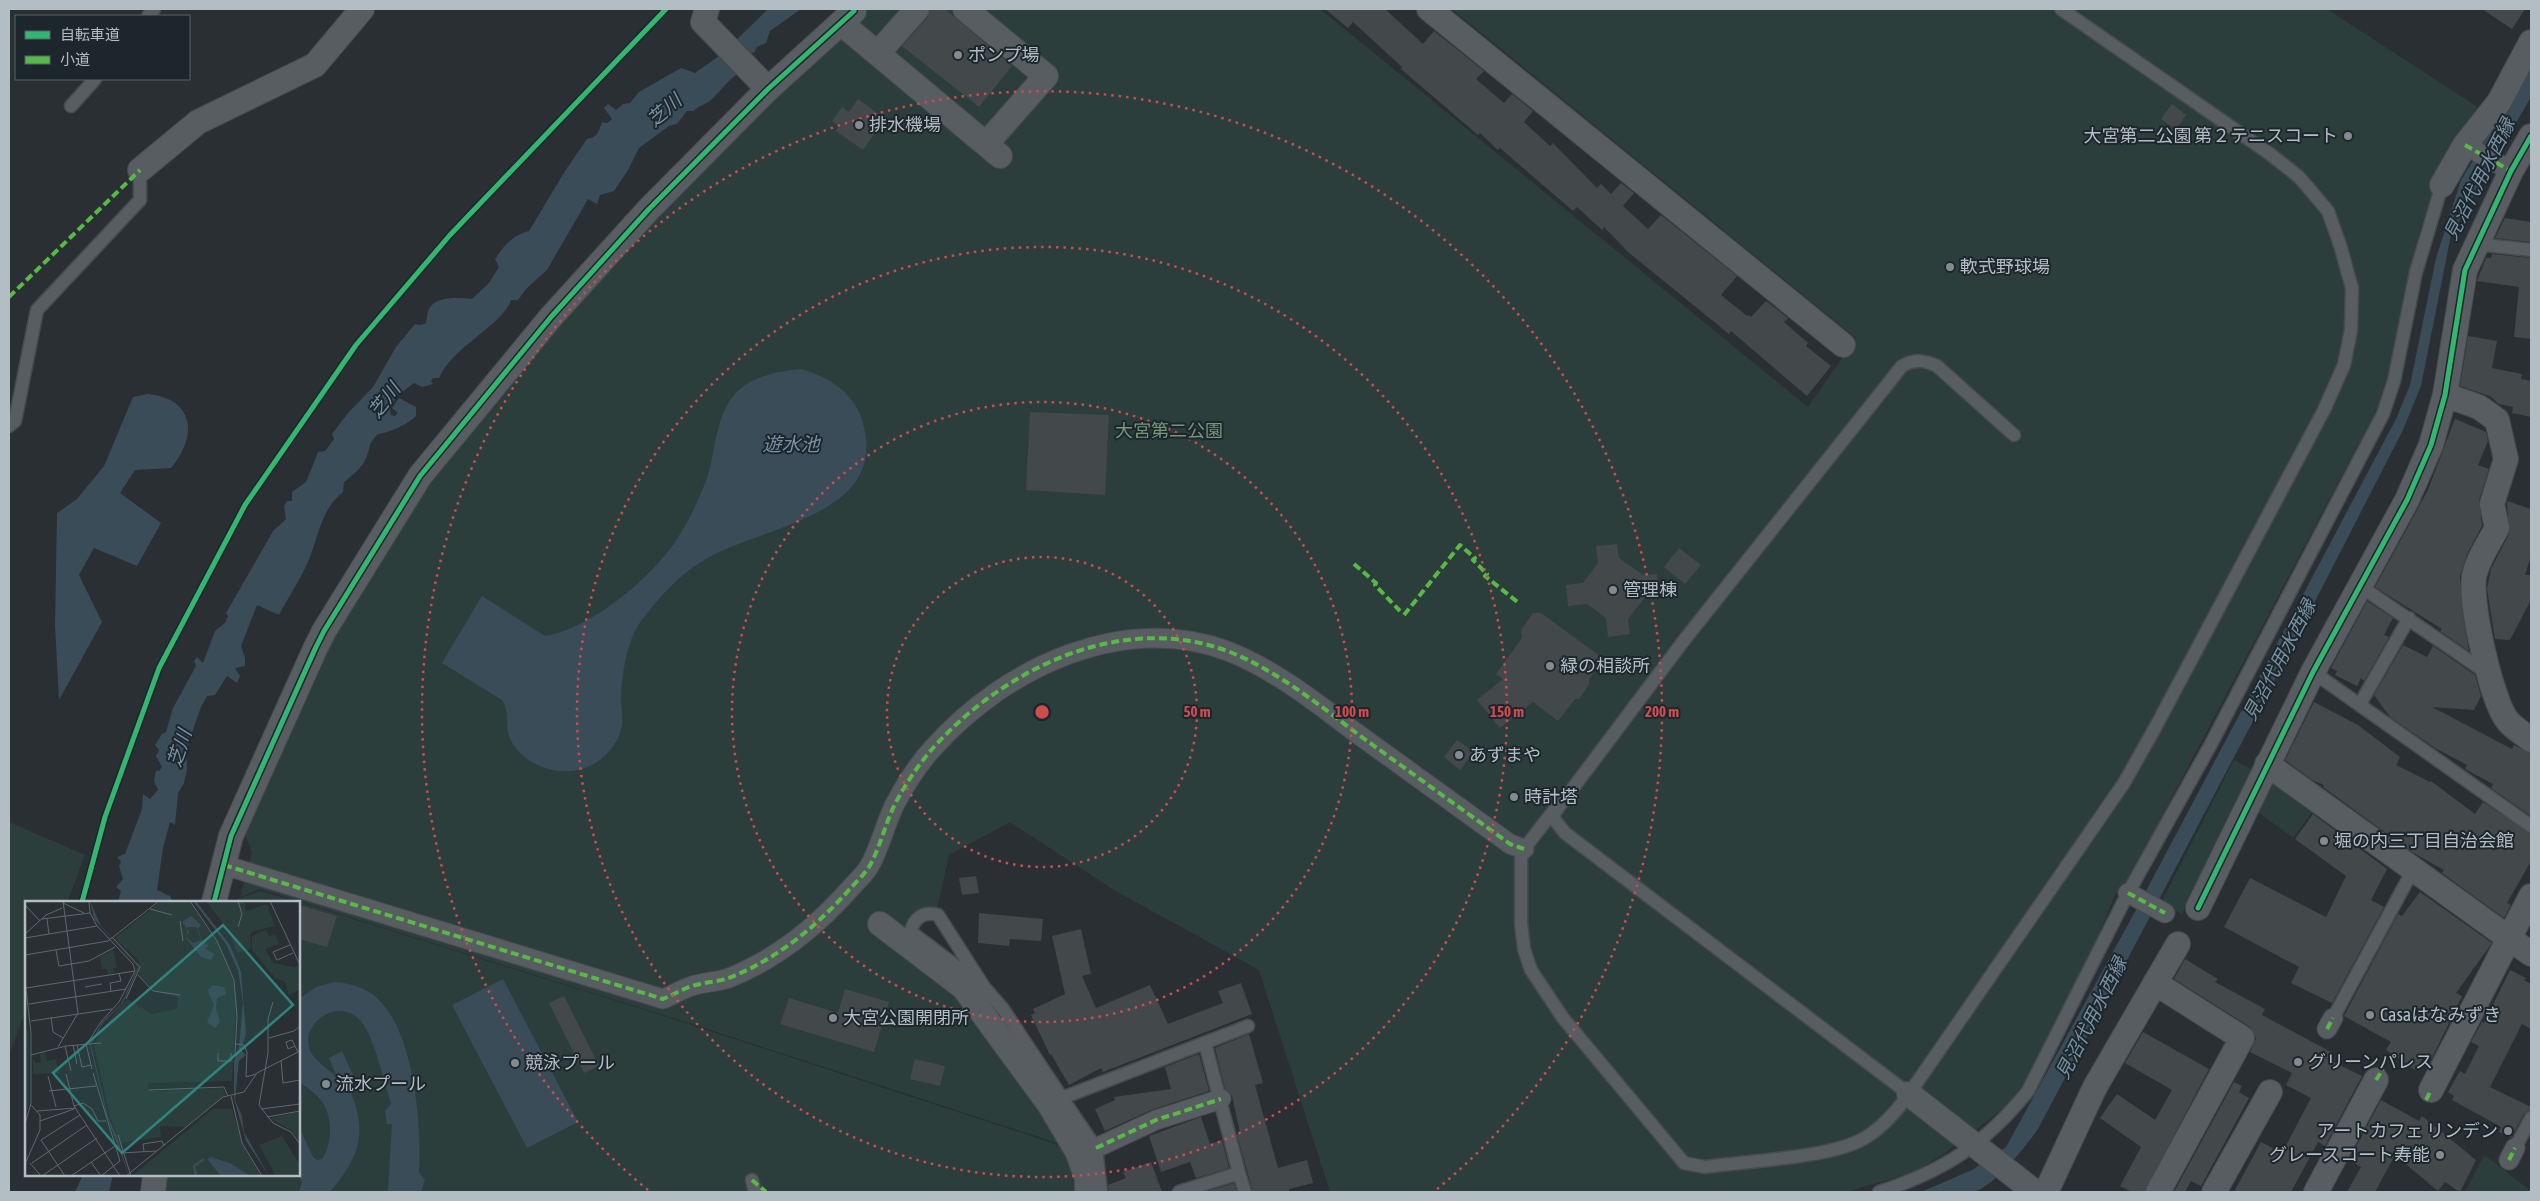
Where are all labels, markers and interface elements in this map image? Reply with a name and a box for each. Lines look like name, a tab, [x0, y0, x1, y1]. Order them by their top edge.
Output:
legend	[15, 15, 190, 80]
text: 自転車道	[60, 26, 120, 43]
place label: ポンプ場	[968, 44, 1039, 65]
marker: ポンプ場	[952, 49, 964, 61]
text: 小道	[60, 51, 90, 68]
water label: 芝川	[642, 88, 687, 131]
water label: 見沼代用水西縁	[2439, 113, 2520, 243]
place label: 排水機場	[869, 114, 941, 135]
marker: 排水機場	[853, 119, 865, 131]
place label: 大宮第二公園 第２テニスコート	[2084, 125, 2338, 146]
marker: 大宮第二公園 第２テニスコート	[2342, 130, 2354, 142]
place label: 軟式野球場	[1960, 256, 2050, 277]
marker: 軟式野球場	[1944, 261, 1956, 273]
water label: 芝川	[364, 377, 406, 422]
park label: 大宮第二公園	[1115, 420, 1223, 441]
water label: 遊水池	[762, 433, 821, 455]
place label: 管理棟	[1623, 579, 1677, 600]
marker: 管理棟	[1607, 584, 1619, 596]
water label: 見沼代用水西縁	[2238, 594, 2321, 724]
place label: 緑の相談所	[1560, 655, 1650, 676]
marker: 緑の相談所	[1544, 660, 1556, 672]
centre of rings	[1033, 703, 1051, 721]
text: 50 m	[1184, 703, 1211, 720]
text: 100 m	[1335, 703, 1369, 720]
text: 150 m	[1490, 703, 1524, 720]
text: 200 m	[1645, 703, 1679, 720]
water label: 芝川	[163, 725, 196, 769]
place label: あずまや	[1469, 744, 1541, 765]
marker: あずまや	[1453, 749, 1465, 761]
place label: 時計塔	[1524, 786, 1578, 807]
marker: 時計塔	[1508, 791, 1520, 803]
place label: 堀の内三丁目自治会館	[2334, 830, 2514, 851]
marker: 堀の内三丁目自治会館	[2318, 835, 2330, 847]
inset map	[25, 901, 300, 1176]
water label: 見沼代用水西縁	[2051, 952, 2132, 1082]
place label: Casaはなみずき	[2380, 1004, 2501, 1025]
place label: 大宮公園開閉所	[843, 1007, 969, 1028]
marker: Casaはなみずき	[2364, 1009, 2376, 1021]
marker: 大宮公園開閉所	[827, 1012, 839, 1024]
place label: グリーンパレス	[2308, 1051, 2433, 1072]
place label: 競泳プール	[525, 1052, 615, 1073]
marker: グリーンパレス	[2292, 1056, 2304, 1068]
marker: 競泳プール	[509, 1057, 521, 1069]
place label: 流水プール	[336, 1073, 426, 1094]
marker: 流水プール	[320, 1078, 332, 1090]
place label: アートカフェ リンデン	[2317, 1120, 2498, 1141]
marker: アートカフェ リンデン	[2502, 1125, 2514, 1137]
place label: グレースコート寿能	[2269, 1144, 2430, 1165]
marker: グレースコート寿能	[2434, 1149, 2446, 1161]

